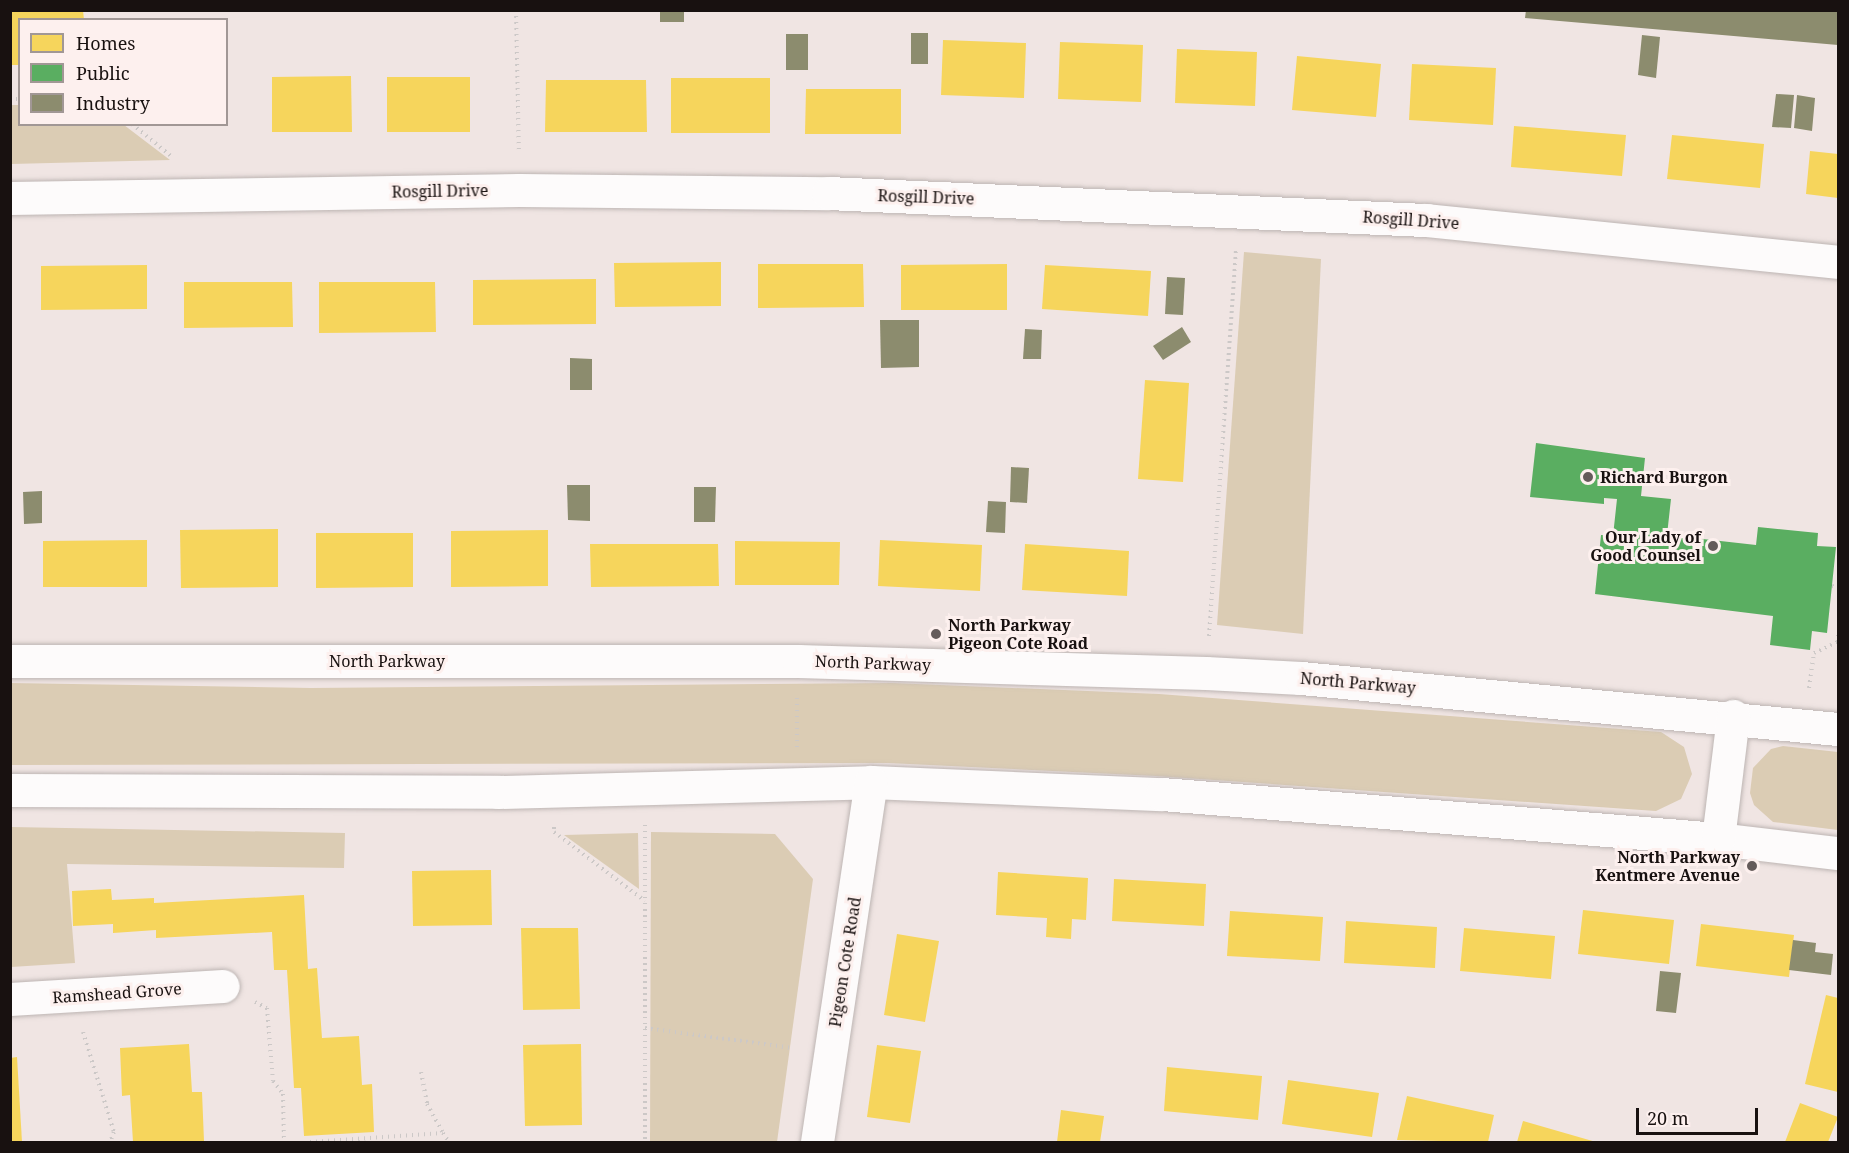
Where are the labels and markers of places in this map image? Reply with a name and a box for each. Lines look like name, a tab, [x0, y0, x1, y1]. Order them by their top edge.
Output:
place label: Richard Burgon	[1600, 467, 1728, 487]
marker: Richard Burgon	[1581, 470, 1595, 484]
place label: Our Lady of Good Counsel	[1590, 527, 1701, 565]
marker: Our Lady of Good Counsel	[1706, 539, 1720, 553]
place label: North Parkway Pigeon Cote Road	[948, 615, 1088, 653]
marker: North Parkway Pigeon Cote Road	[929, 627, 943, 641]
place label: North Parkway Kentmere Avenue	[1595, 847, 1740, 885]
marker: North Parkway Kentmere Avenue	[1745, 859, 1759, 873]

